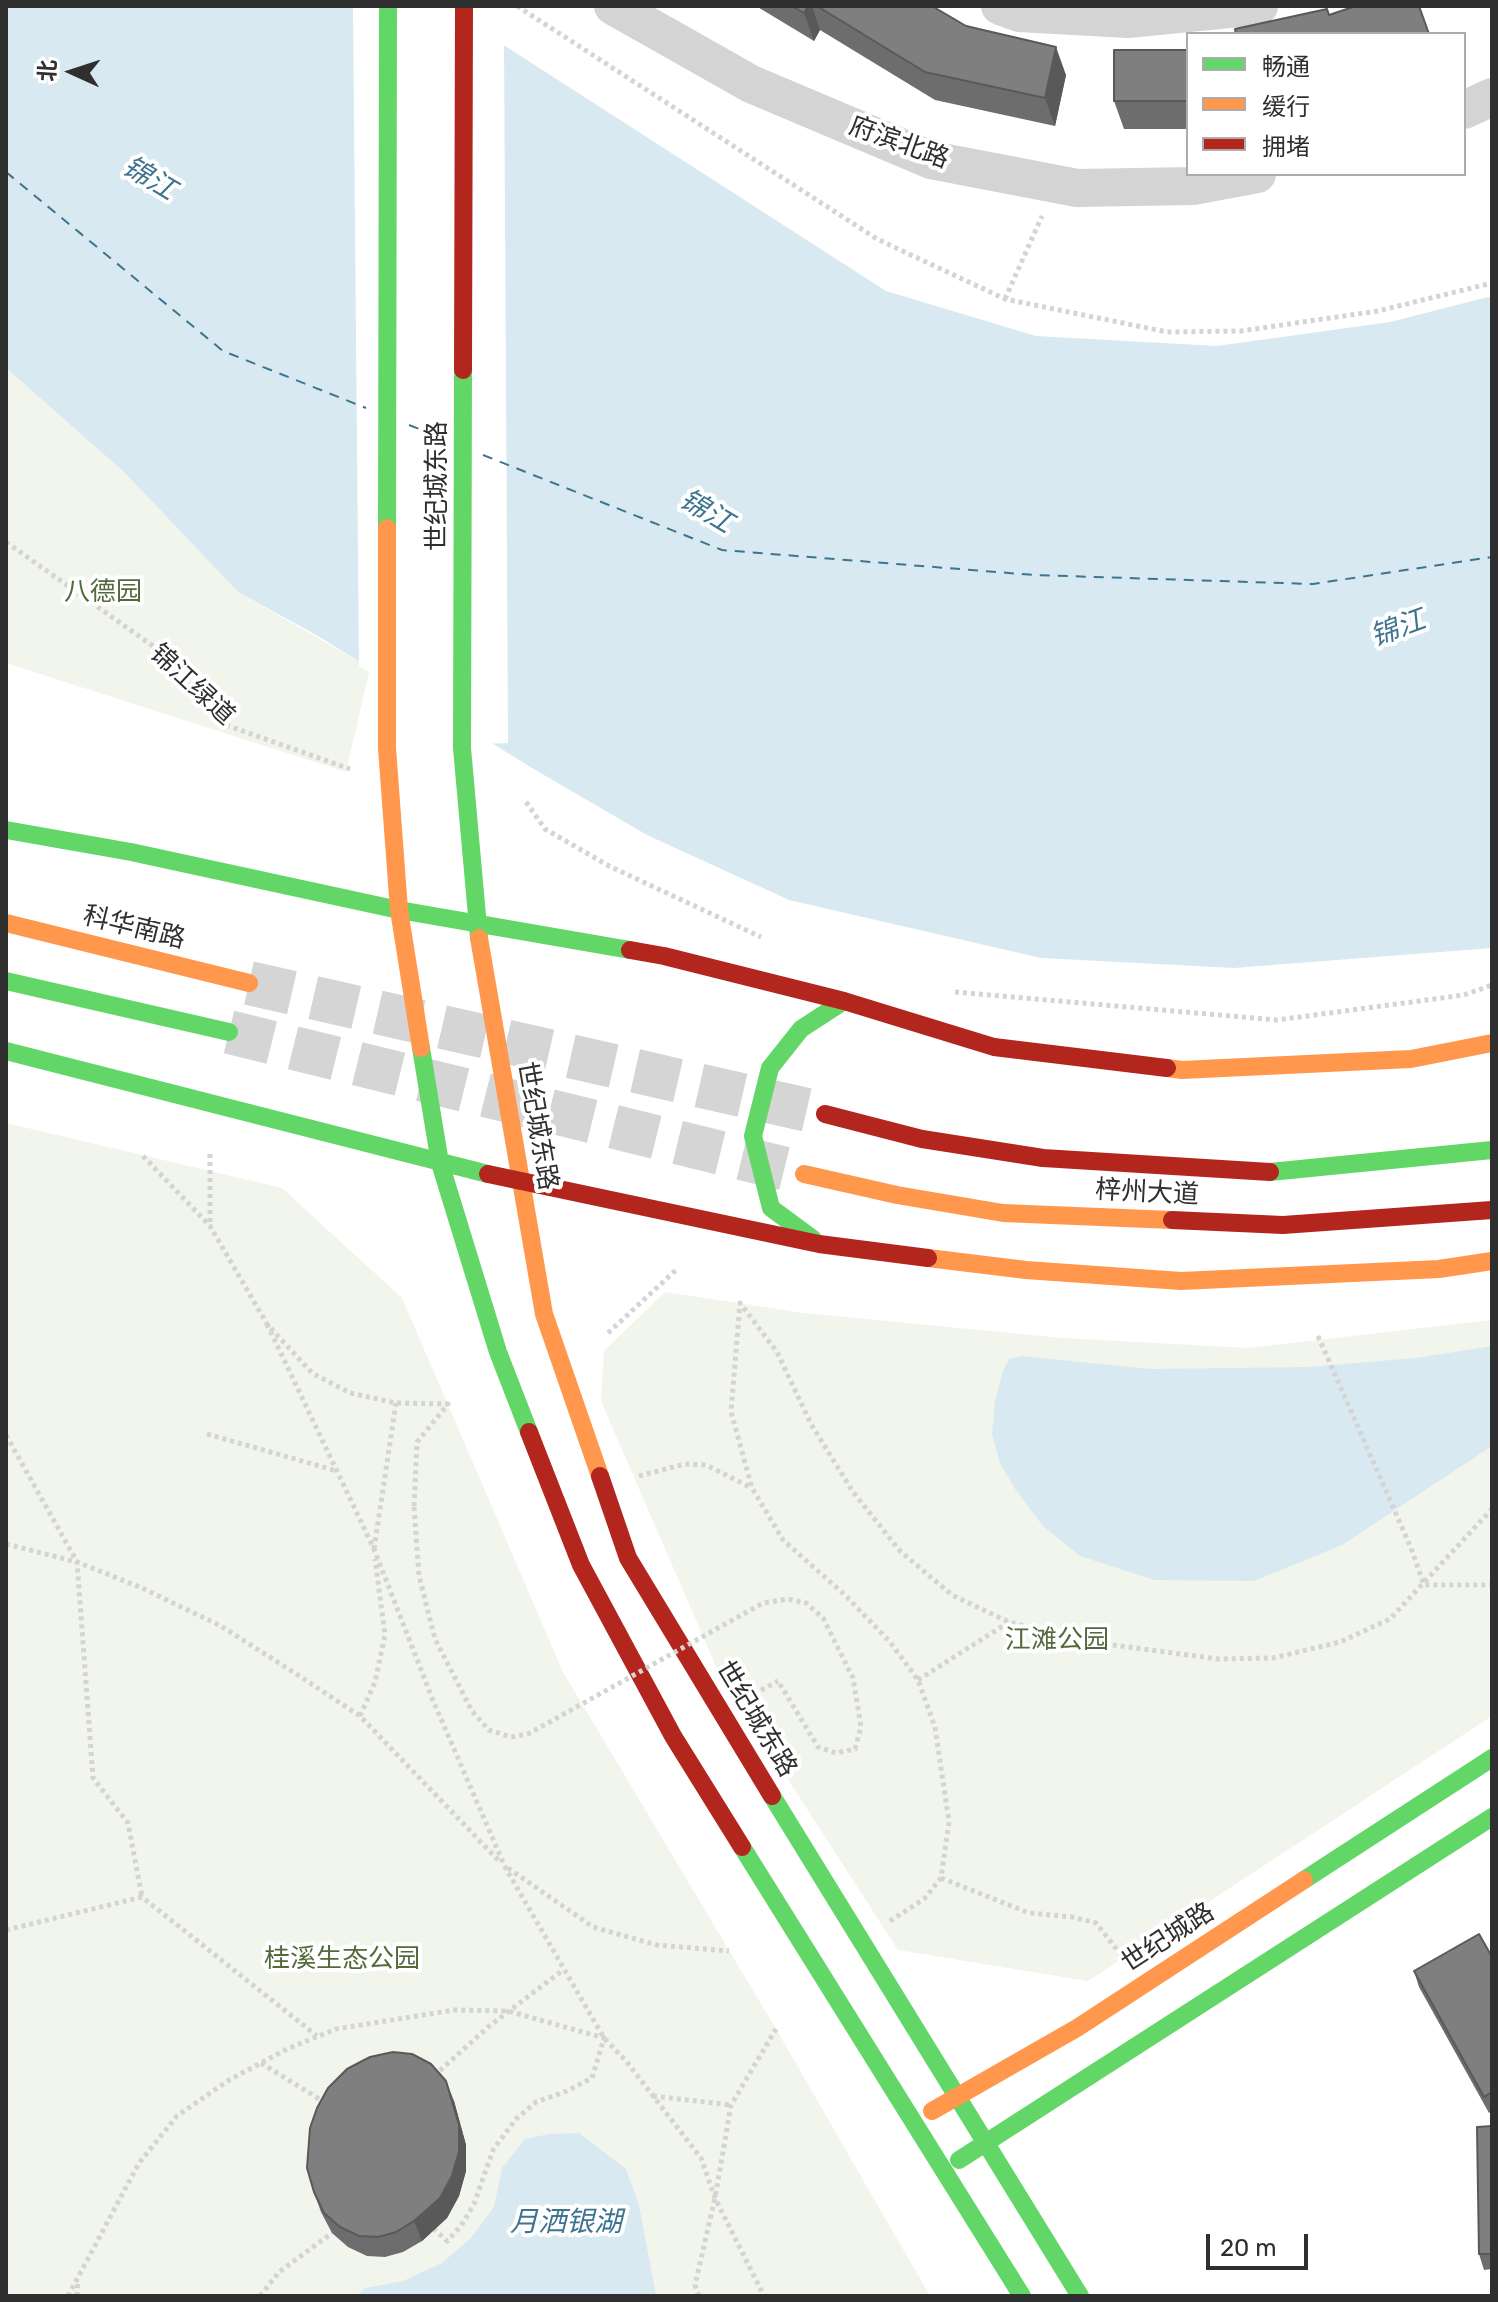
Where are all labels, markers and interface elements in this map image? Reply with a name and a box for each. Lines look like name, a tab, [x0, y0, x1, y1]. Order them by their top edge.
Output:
north arrow	[32, 32, 112, 112]
legend	[1186, 32, 1466, 176]
text: 畅通	[1262, 53, 1310, 81]
text: 北	[33, 59, 62, 82]
text: 缓行	[1262, 93, 1310, 121]
street label: 府滨北路	[845, 111, 953, 175]
text: 拥堵	[1262, 133, 1310, 161]
water label: 锦江	[116, 150, 182, 208]
street label: 世纪城东路	[421, 421, 453, 551]
water label: 锦江	[673, 483, 739, 541]
park label: 八德园	[64, 576, 142, 608]
water label: 锦江	[1366, 604, 1430, 654]
street label: 锦江绿道	[143, 638, 241, 732]
street label: 科华南路	[80, 900, 188, 956]
street label: 世纪城东路	[510, 1059, 564, 1193]
street label: 梓州大道	[1094, 1175, 1200, 1211]
park label: 江滩公园	[1005, 1624, 1109, 1656]
street label: 世纪城东路	[709, 1655, 803, 1783]
street label: 世纪城路	[1116, 1897, 1220, 1979]
park label: 桂溪生态公园	[264, 1943, 420, 1975]
water label: 月洒银湖	[510, 2206, 622, 2240]
scale bar	[1210, 2218, 1312, 2268]
text: 20 m	[1220, 2234, 1277, 2262]

